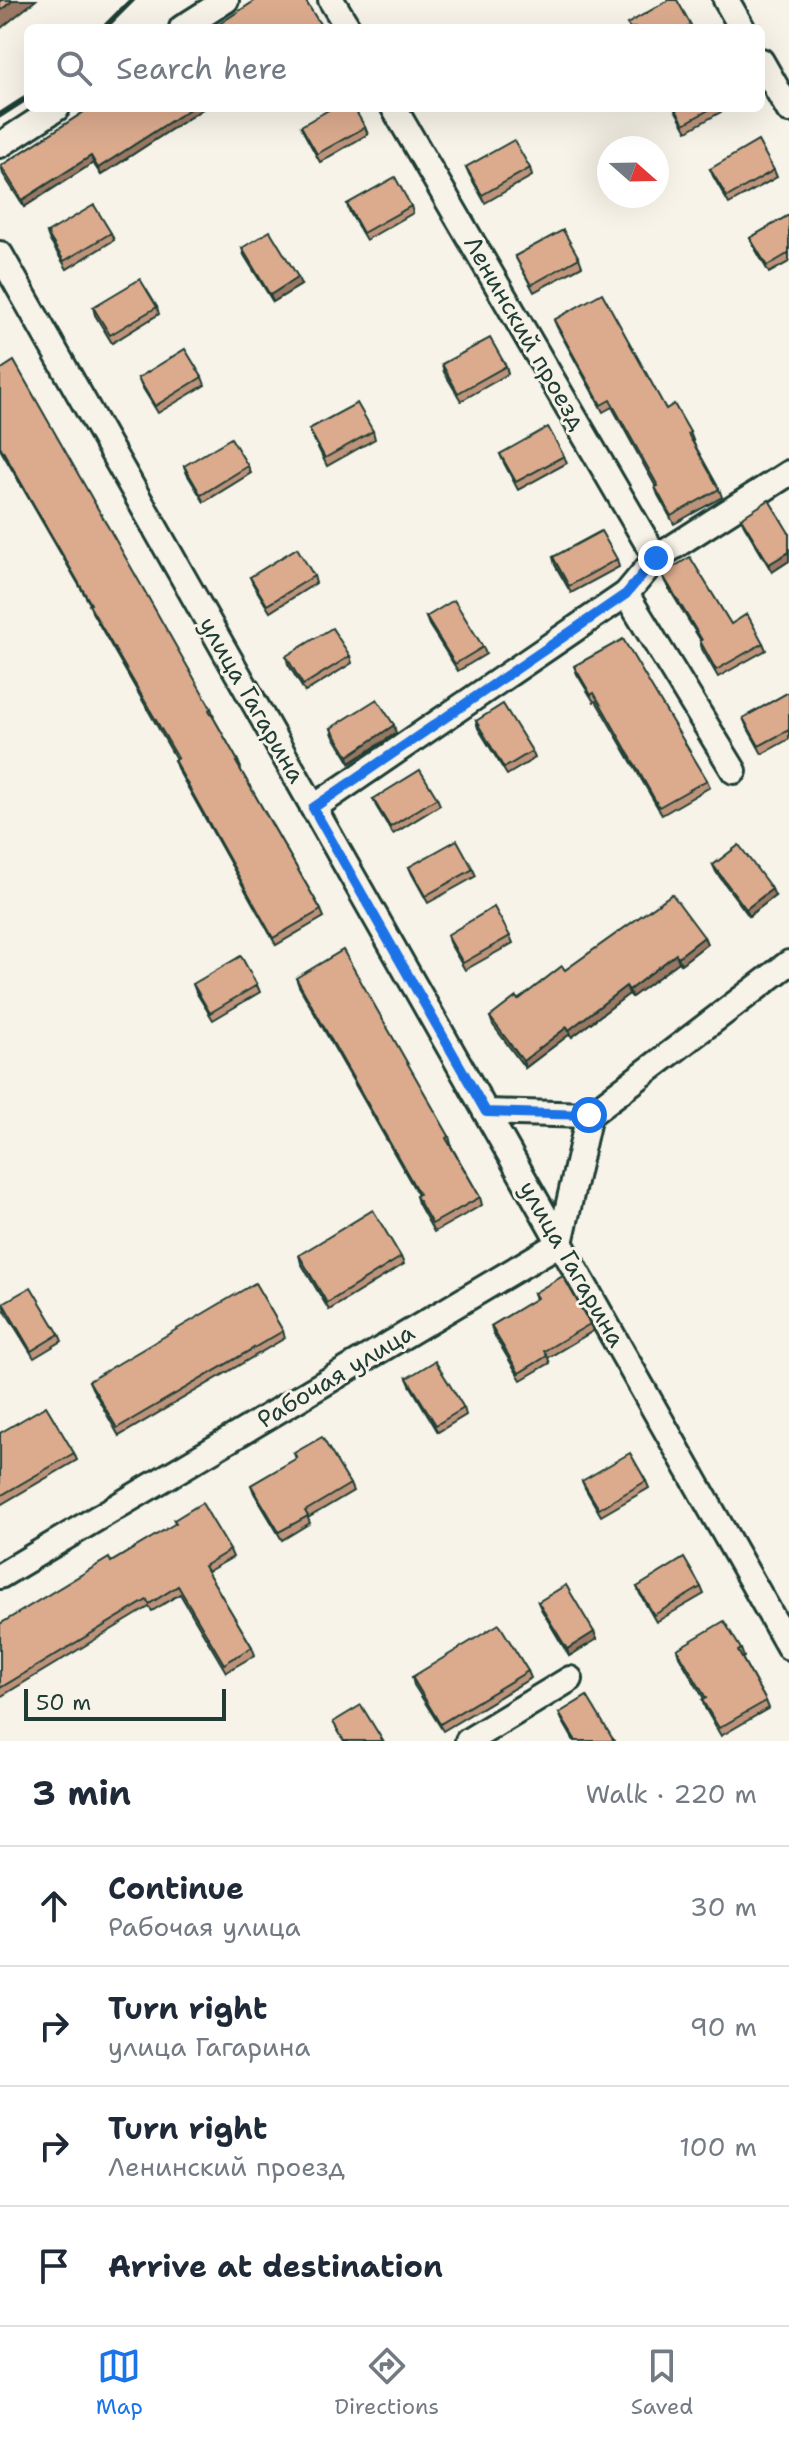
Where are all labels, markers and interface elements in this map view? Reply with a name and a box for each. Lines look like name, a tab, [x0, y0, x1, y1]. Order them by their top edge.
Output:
search box	[24, 24, 765, 112]
icon: search	[52, 46, 96, 90]
text: Search here	[116, 48, 287, 89]
north arrow	[597, 136, 669, 208]
street label: Ленинский проезд	[456, 230, 594, 436]
route end	[638, 540, 674, 576]
street label: улица Гагарина	[191, 611, 313, 789]
route start	[571, 1097, 607, 1133]
street label: улица Гагарина	[511, 1175, 633, 1353]
street label: Рабочая улица	[252, 1316, 421, 1436]
scale bar	[24, 1685, 226, 1721]
text: 50 m	[36, 1688, 91, 1717]
text: 3 min	[32, 1770, 131, 1816]
text: Walk · 220 m	[585, 1776, 757, 1811]
text: Continue	[108, 1868, 244, 1909]
icon: ahead	[32, 1884, 76, 1928]
text: 30 m	[690, 1889, 757, 1924]
text: Рабочая улица	[108, 1909, 301, 1944]
text: Turn right	[108, 1988, 267, 2029]
icon: right	[32, 2004, 76, 2048]
text: 90 m	[690, 2009, 757, 2044]
text: улица Гагарина	[108, 2029, 310, 2064]
text: Turn right	[108, 2108, 267, 2149]
icon: right	[32, 2124, 76, 2168]
text: 100 m	[679, 2129, 757, 2164]
text: Ленинский проезд	[108, 2149, 345, 2184]
icon: arrive	[32, 2244, 76, 2288]
text: Arrive at destination	[108, 2246, 443, 2287]
tab: Map	[96, 2344, 143, 2421]
tab: Directions	[334, 2344, 439, 2421]
tab: Saved	[631, 2344, 693, 2421]

